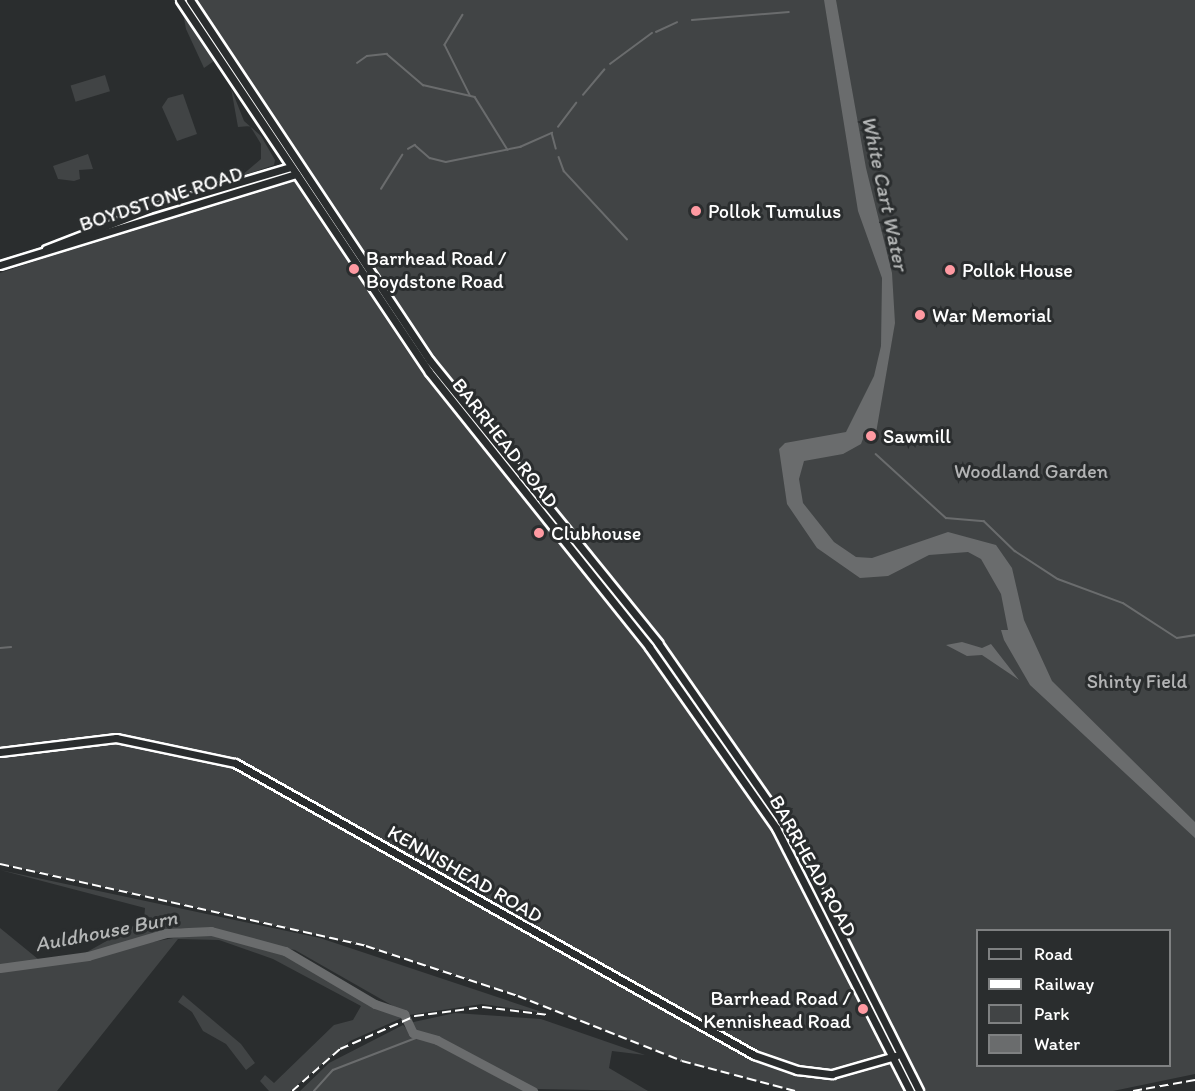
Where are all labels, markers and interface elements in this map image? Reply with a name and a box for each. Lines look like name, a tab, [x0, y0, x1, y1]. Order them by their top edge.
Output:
water label: White Cart Water	[856, 114, 914, 272]
street label: BOYDSTONE ROAD	[76, 161, 246, 237]
place label: Pollok Tumulus	[708, 199, 840, 223]
marker: Pollok Tumulus	[689, 204, 703, 218]
place label: Barrhead Road / Boydstone Road	[366, 246, 507, 293]
place label: Pollok House	[962, 258, 1073, 282]
marker: Barrhead Road / Boydstone Road	[347, 262, 361, 276]
marker: Pollok House	[943, 263, 957, 277]
place label: War Memorial	[932, 303, 1052, 327]
marker: War Memorial	[913, 308, 927, 322]
street label: BARRHEAD ROAD	[447, 374, 563, 512]
place label: Sawmill	[883, 424, 951, 448]
marker: Sawmill	[864, 429, 878, 443]
park label: Woodland Garden	[954, 459, 1108, 483]
place label: Clubhouse	[551, 521, 641, 545]
marker: Clubhouse	[532, 526, 546, 540]
park label: Shinty Field	[1087, 669, 1187, 693]
street label: BARRHEAD ROAD	[764, 791, 862, 941]
street label: KENNISHEAD ROAD	[383, 820, 547, 928]
water label: Auldhouse Burn	[33, 905, 179, 957]
legend	[976, 929, 1171, 1067]
text: Road	[1034, 943, 1073, 965]
text: Railway	[1034, 973, 1094, 995]
place label: Barrhead Road / Kennishead Road	[704, 986, 851, 1033]
marker: Barrhead Road / Kennishead Road	[856, 1002, 870, 1016]
text: Park	[1034, 1003, 1069, 1025]
text: Water	[1034, 1033, 1080, 1055]

